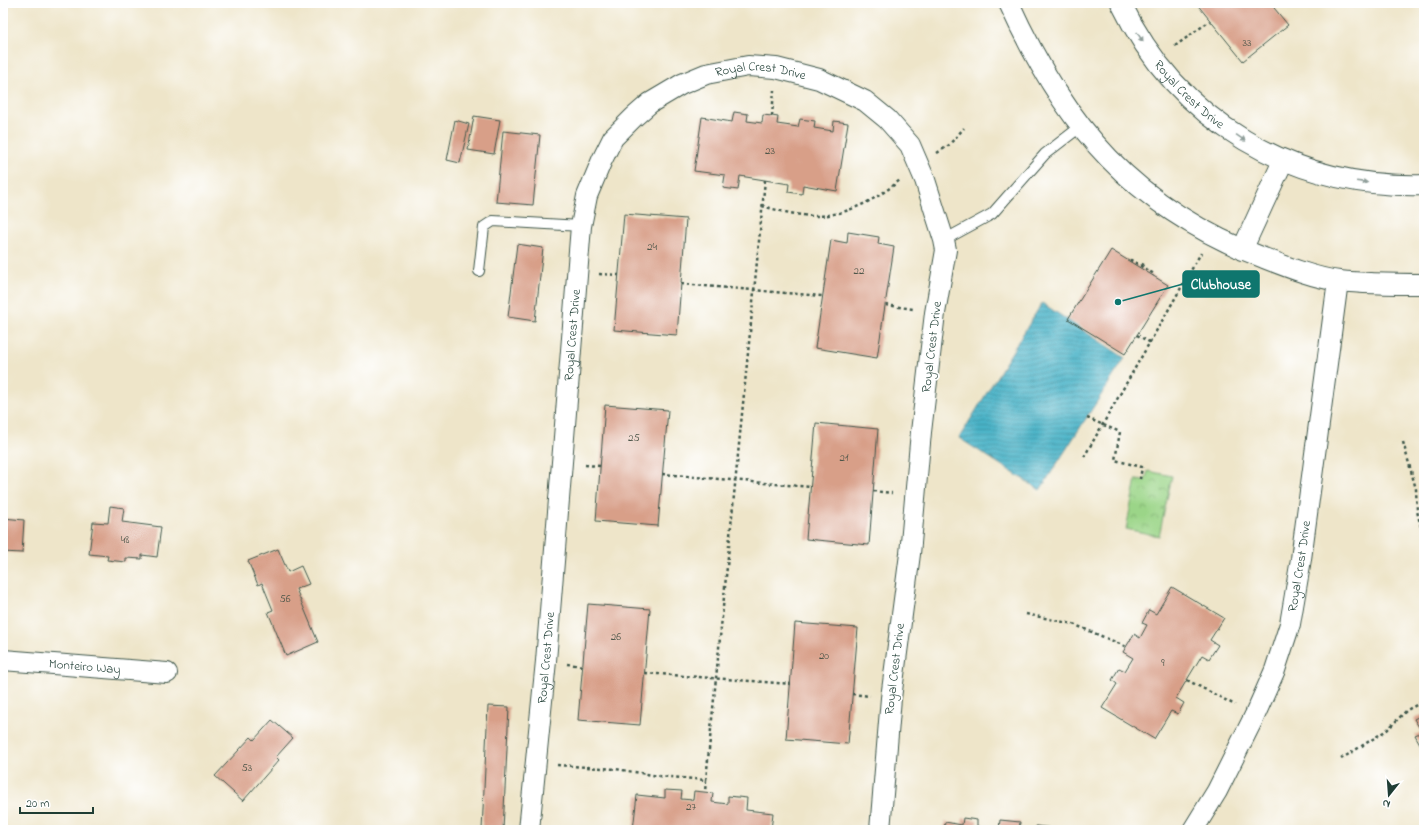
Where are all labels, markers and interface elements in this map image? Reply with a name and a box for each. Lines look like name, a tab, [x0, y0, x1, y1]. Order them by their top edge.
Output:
one-way arrow	[1136, 32, 1144, 42]
house number: 33	[1242, 35, 1252, 51]
street label: Royal Crest Drive	[1149, 56, 1228, 133]
street label: Royal Crest Drive	[713, 57, 808, 85]
one-way arrow	[1235, 134, 1246, 142]
house number: 23	[765, 143, 775, 159]
one-way arrow	[1356, 179, 1368, 186]
house number: 24	[647, 239, 657, 255]
house number: 22	[854, 263, 865, 279]
callout: Clubhouse	[1183, 271, 1259, 297]
text: Clubhouse	[1191, 275, 1252, 296]
street label: Royal Crest Drive	[559, 288, 585, 382]
street label: Royal Crest Drive	[917, 300, 948, 394]
house number: 25	[628, 430, 640, 446]
house number: 21	[840, 450, 849, 466]
street label: Royal Crest Drive	[1283, 519, 1316, 613]
house number: 48	[121, 532, 129, 548]
house number: 56	[279, 591, 291, 607]
street label: Royal Crest Drive	[532, 611, 559, 705]
street label: Royal Crest Drive	[880, 622, 911, 716]
house number: 26	[611, 629, 621, 645]
house number: 20	[819, 648, 829, 664]
street label: Monteiro Way	[48, 654, 121, 680]
house number: 9	[1161, 655, 1165, 671]
house number: 53	[242, 760, 253, 776]
north arrow	[1369, 775, 1409, 815]
scale bar	[20, 789, 93, 815]
text: 20 m	[26, 795, 49, 813]
text: N	[1380, 795, 1392, 812]
house number: 27	[686, 799, 696, 815]

